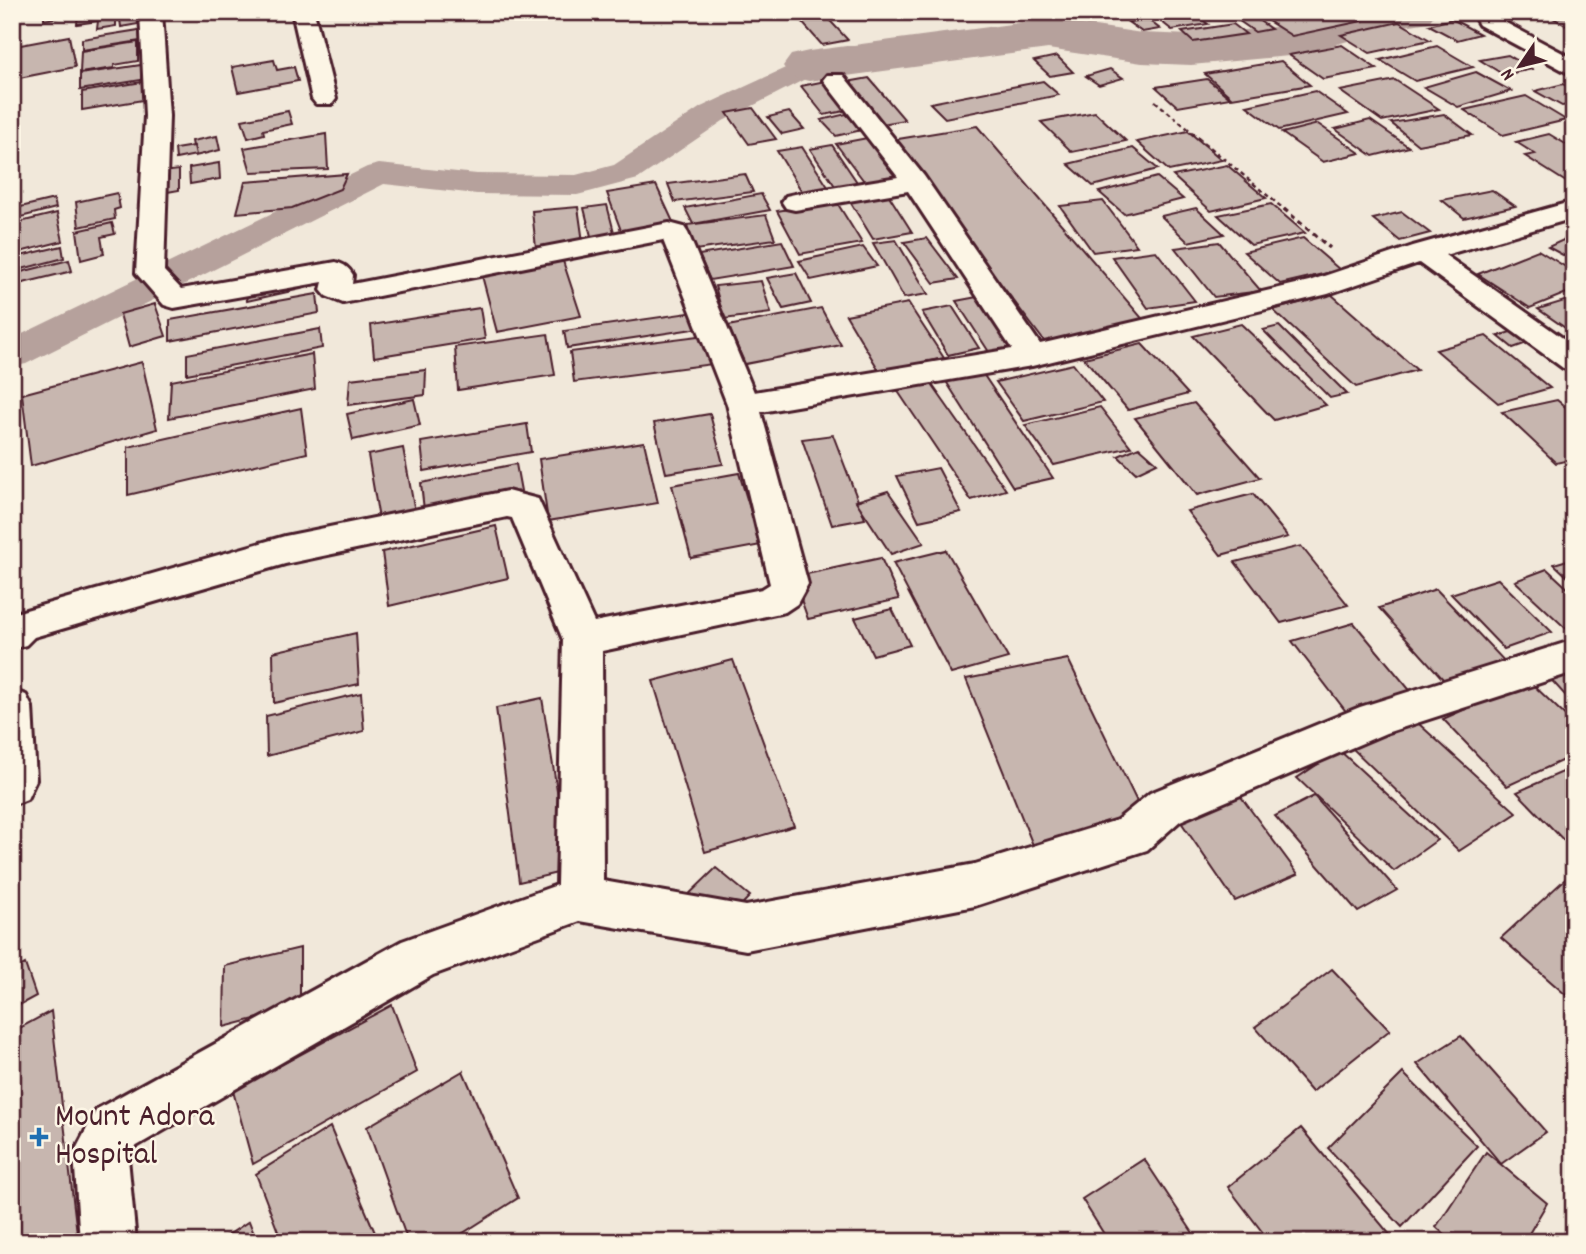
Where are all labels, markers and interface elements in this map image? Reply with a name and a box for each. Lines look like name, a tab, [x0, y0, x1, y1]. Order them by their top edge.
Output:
north arrow	[1484, 32, 1554, 102]
text: N	[1495, 62, 1523, 85]
place label: Mount Adora Hospital	[55, 1095, 215, 1180]
marker: Mount Adora Hospital	[29, 1127, 49, 1147]

